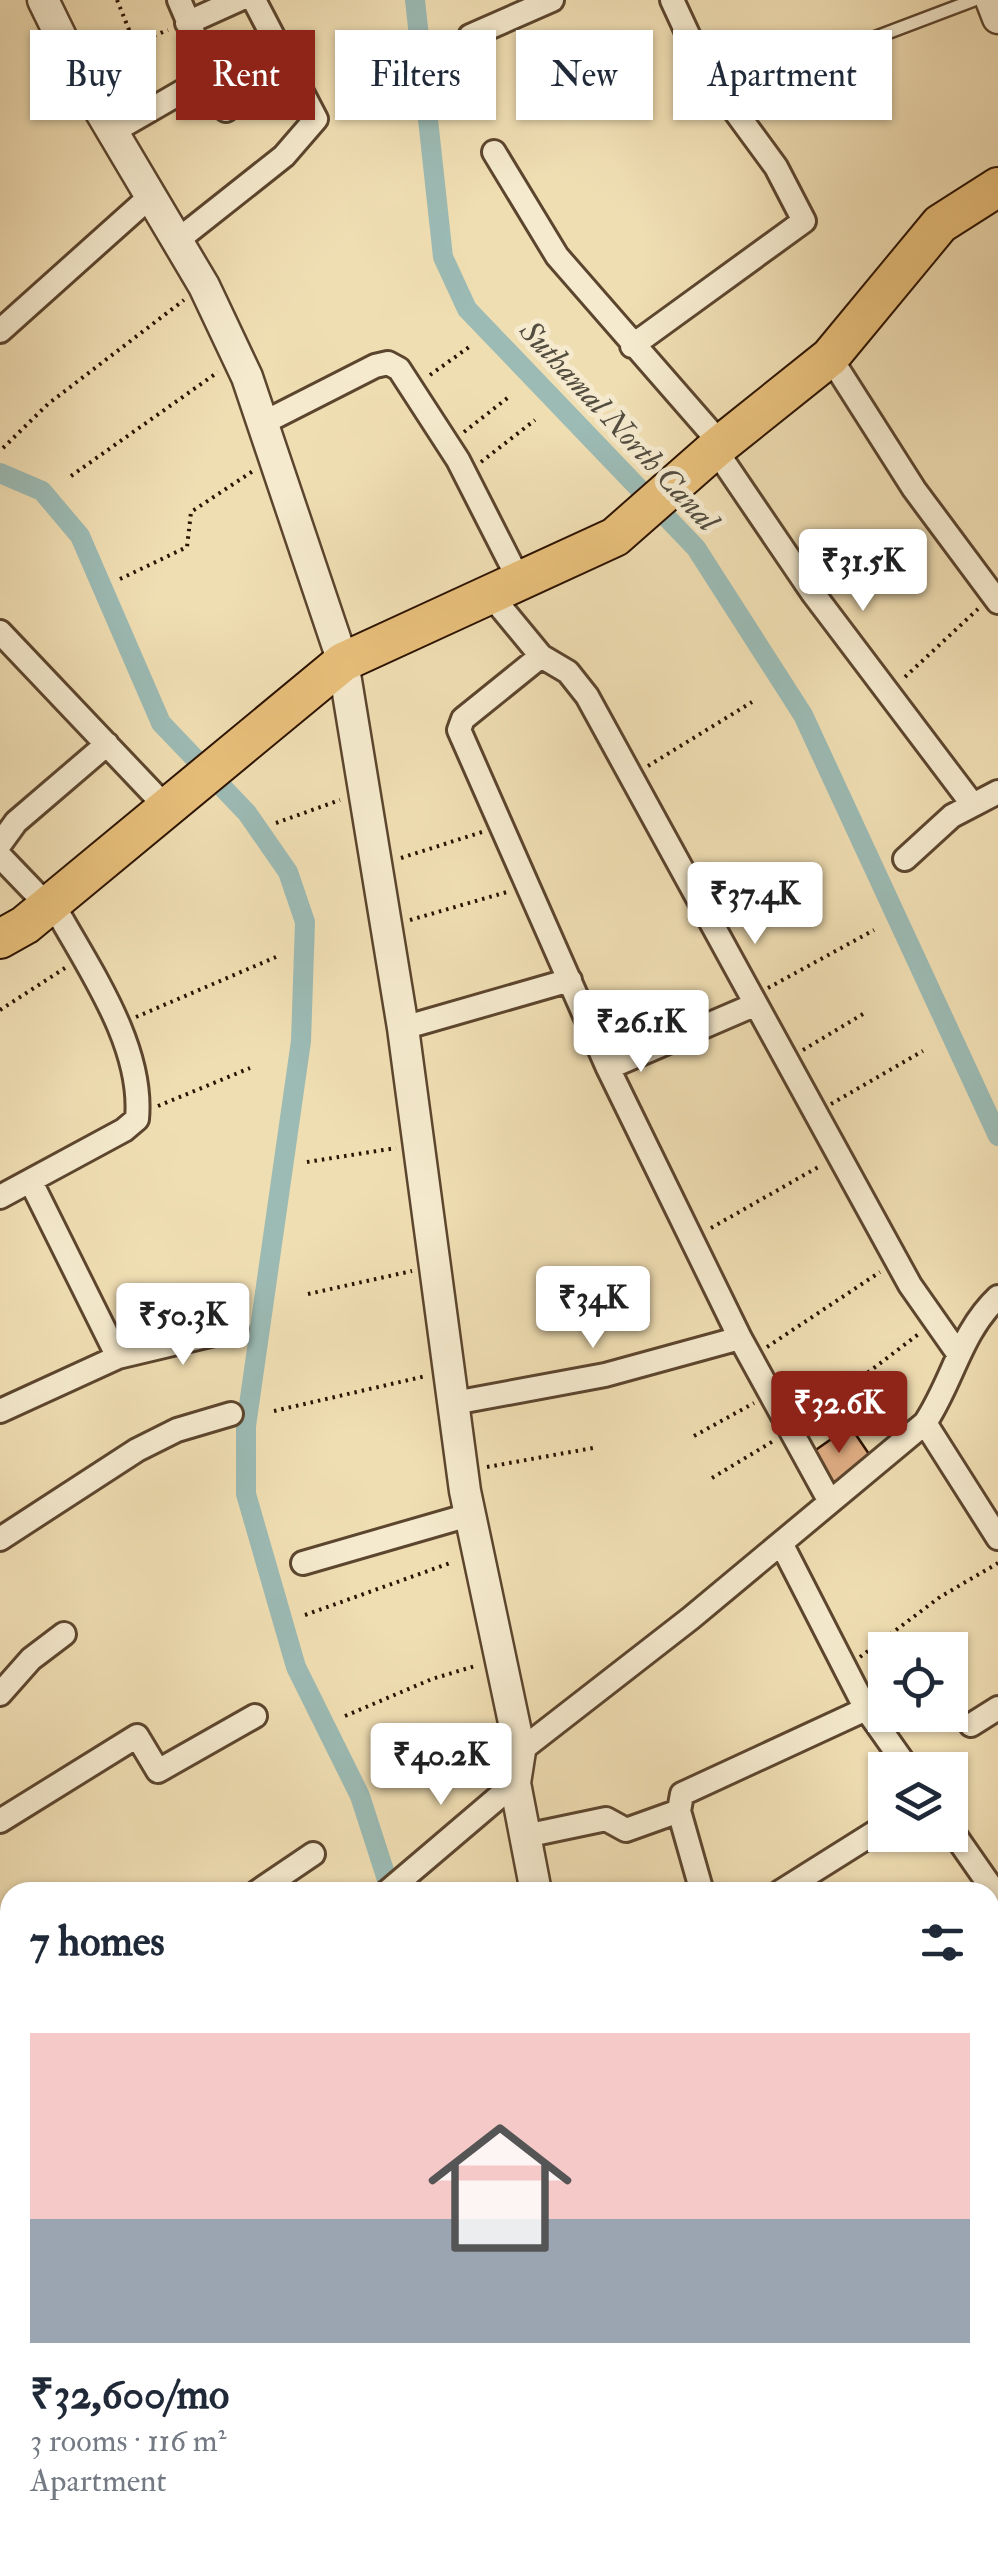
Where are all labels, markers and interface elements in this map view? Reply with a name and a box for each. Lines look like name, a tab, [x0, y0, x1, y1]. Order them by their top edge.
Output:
chip: Buy	[30, 30, 156, 120]
chip: Rent	[176, 30, 315, 120]
chip: Filters	[335, 30, 496, 120]
chip: New	[516, 30, 653, 120]
chip: Apartment	[673, 30, 892, 120]
water label: Suthamal North Canal	[510, 311, 729, 542]
pin: ₹31.5K	[782, 529, 944, 614]
text: ₹31.5K	[821, 541, 905, 581]
pin: ₹37.4K	[674, 862, 836, 947]
text: ₹37.4K	[710, 874, 800, 914]
pin: ₹26.1K	[560, 990, 722, 1075]
text: ₹26.1K	[596, 1002, 686, 1042]
pin: ₹34K	[534, 1266, 652, 1351]
text: ₹34K	[558, 1278, 628, 1318]
pin: ₹50.3K	[102, 1283, 264, 1368]
text: ₹50.3K	[138, 1295, 228, 1335]
pin: ₹32.6K	[758, 1371, 920, 1456]
text: ₹32.6K	[793, 1383, 885, 1423]
map controls	[868, 1632, 968, 1852]
button: locate	[868, 1632, 968, 1732]
pin: ₹40.2K	[360, 1723, 522, 1808]
text: ₹40.2K	[393, 1735, 489, 1775]
button: layers	[868, 1752, 968, 1852]
icon: filters	[915, 1915, 970, 1970]
text: 7 homes	[30, 1916, 165, 1968]
icon: home	[410, 2098, 590, 2278]
text: ₹32,600/mo	[30, 2369, 229, 2421]
text: 3 rooms · 116 m²	[30, 2421, 227, 2461]
text: Apartment	[30, 2461, 167, 2501]

